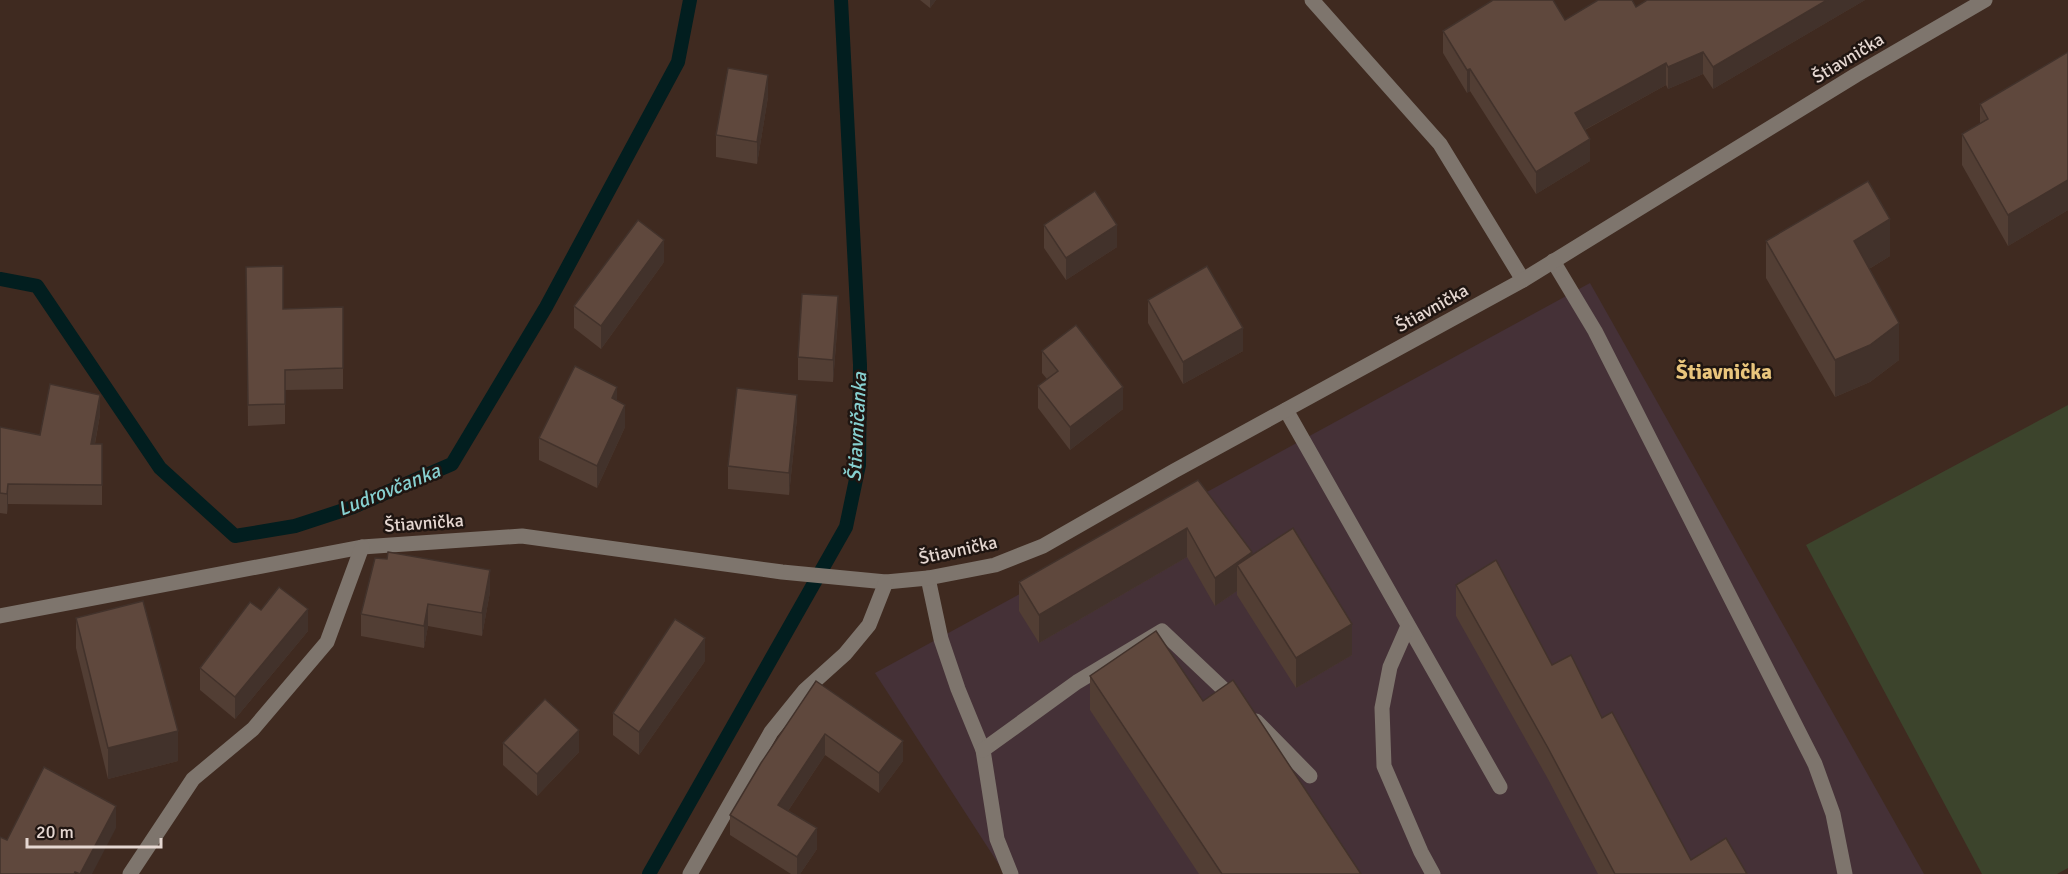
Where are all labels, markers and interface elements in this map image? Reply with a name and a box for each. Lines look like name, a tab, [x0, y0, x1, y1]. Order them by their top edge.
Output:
street label: Štiavnička	[1808, 28, 1888, 88]
street label: Štiavnička	[1392, 279, 1472, 337]
district label: Štiavnička	[1676, 359, 1772, 385]
water label: Štiavničanka	[842, 371, 872, 482]
water label: Ludrovčanka	[334, 458, 445, 522]
street label: Štiavnička	[383, 509, 465, 537]
street label: Štiavnička	[917, 531, 999, 569]
scale bar	[27, 811, 160, 849]
text: 20 m	[36, 821, 74, 843]

